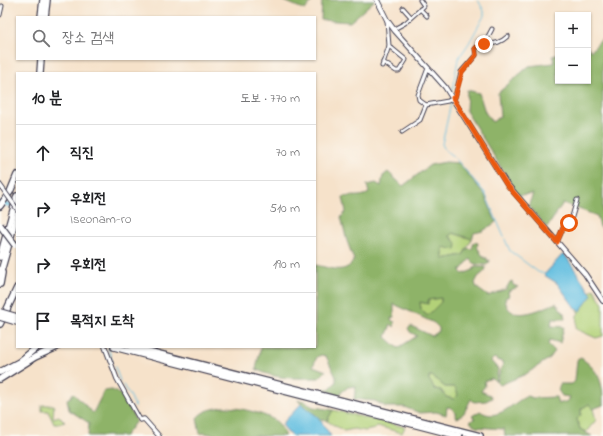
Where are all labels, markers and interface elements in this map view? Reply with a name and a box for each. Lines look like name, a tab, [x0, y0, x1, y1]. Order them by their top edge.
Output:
map controls	[555, 12, 591, 84]
button: +	[555, 12, 591, 48]
search box	[16, 16, 316, 60]
icon: search	[30, 27, 52, 49]
text: 장소 검색	[62, 27, 114, 49]
route end	[475, 35, 493, 53]
button: −	[555, 48, 591, 84]
text: 10 분	[32, 86, 63, 111]
text: 도보 · 770 m	[240, 89, 300, 108]
icon: ahead	[32, 142, 54, 164]
text: 직진	[70, 142, 94, 164]
text: 70 m	[276, 143, 300, 162]
text: 우회전	[70, 188, 106, 210]
icon: right	[32, 198, 54, 220]
text: 510 m	[269, 199, 300, 218]
text: Iseonam-ro	[70, 210, 131, 229]
route start	[560, 214, 578, 232]
icon: right	[32, 254, 54, 276]
text: 우회전	[70, 254, 106, 276]
text: 190 m	[273, 255, 300, 274]
icon: arrive	[32, 310, 54, 332]
text: 목적지 도착	[70, 310, 134, 332]

